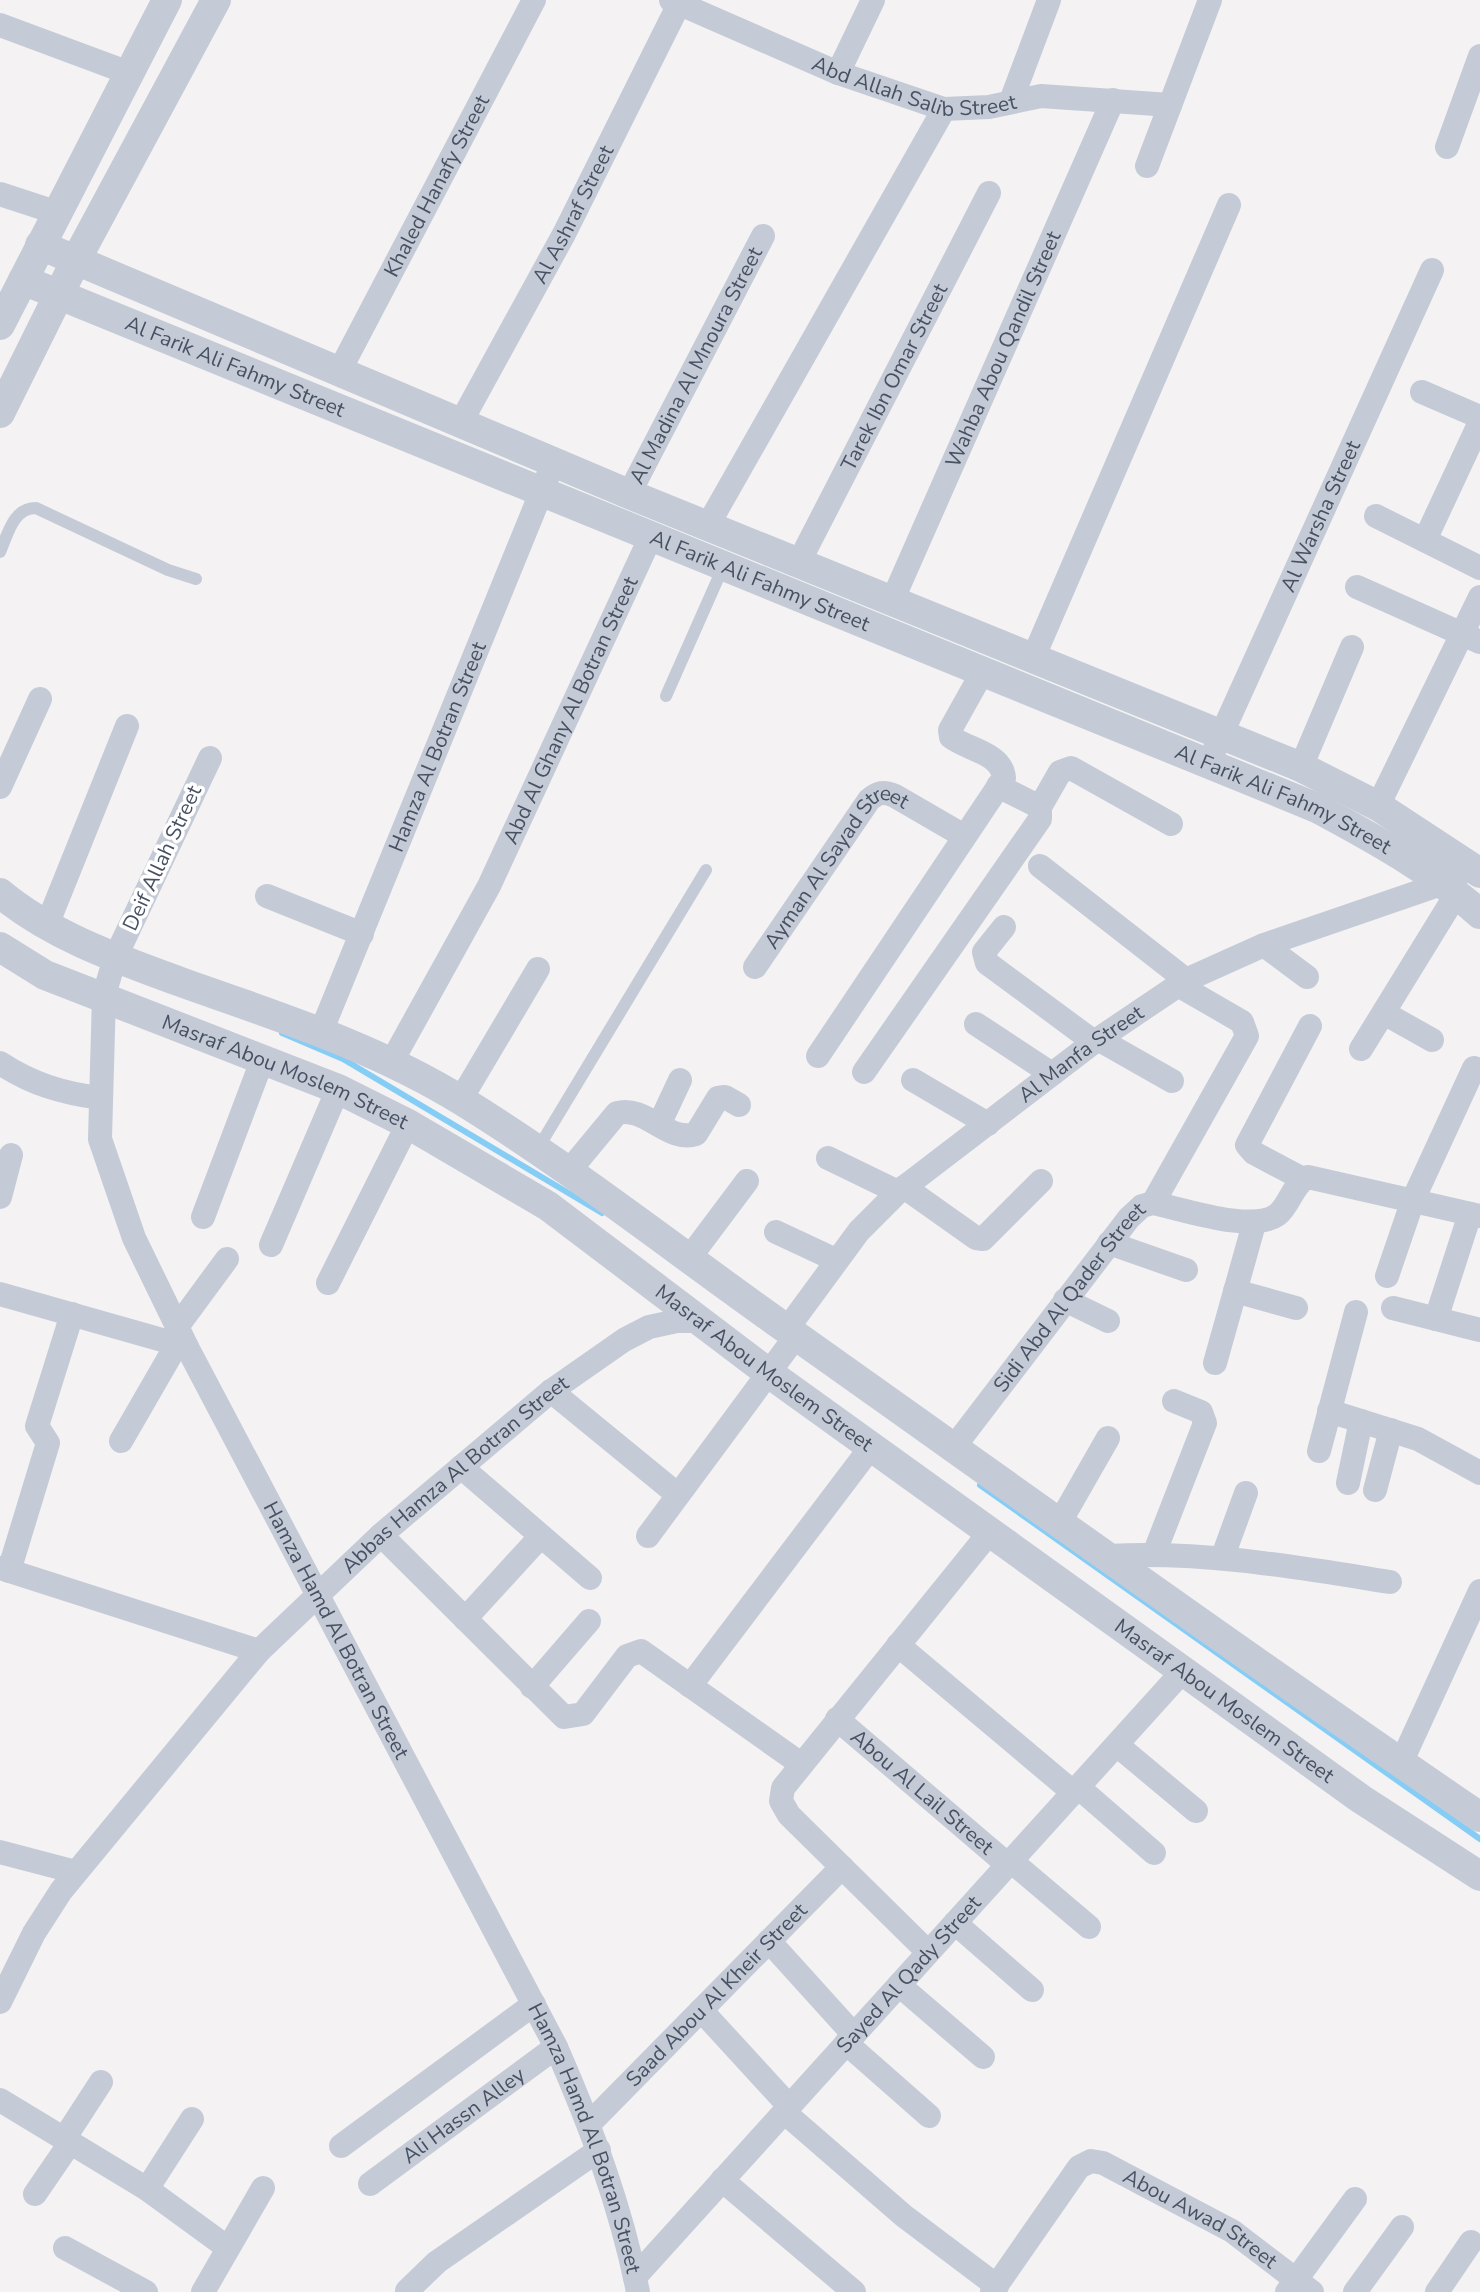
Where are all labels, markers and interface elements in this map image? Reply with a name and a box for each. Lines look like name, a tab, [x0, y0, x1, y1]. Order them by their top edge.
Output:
street label: Abd Allah Salib Street	[808, 49, 1019, 123]
street label: Khaled Hanafy Street	[377, 89, 496, 282]
street label: Al Ashraf Street	[525, 140, 621, 289]
street label: Wahba Abou Qandil Street	[939, 226, 1068, 472]
street label: Al Madina Al Mnoura Street	[623, 241, 769, 489]
street label: Tarek Ibn Omar Street	[834, 278, 954, 476]
street label: Al Farik Ali Fahmy Street	[121, 309, 350, 424]
street label: Al Warsha Street	[1274, 435, 1367, 596]
street label: Al Farik Ali Fahmy Street	[646, 523, 875, 638]
street label: Abd Al Ghany Al Botran Street	[496, 571, 645, 849]
street label: Hamza Al Botran Street	[382, 637, 493, 856]
street label: Al Farik Ali Fahmy Street	[1171, 738, 1397, 861]
street label: Ayman Al Sayad Street	[758, 779, 915, 954]
street label: Deif Allah Street	[116, 780, 208, 935]
street label: Al Manfa Street	[1012, 998, 1149, 1109]
street label: Masraf Abou Moslem Street	[158, 1008, 414, 1136]
street label: Sidi Abd Al Qader Street	[987, 1195, 1152, 1398]
street label: Masraf Abou Moslem Street	[649, 1278, 879, 1458]
street label: Abbas Hamza Al Botran Street	[335, 1369, 575, 1580]
street label: Hamza Hamd Al Botran Street	[257, 1496, 416, 1764]
street label: Masraf Abou Moslem Street	[1109, 1612, 1340, 1790]
street label: Abou Al Lail Street	[845, 1723, 1000, 1861]
street label: Sayed Al Qady Street	[830, 1889, 988, 2059]
street label: Saad Abou Al Kheir Street	[619, 1896, 814, 2093]
street label: Hamza Hamd Al Botran Street	[521, 1998, 648, 2277]
street label: Ali Hassn Alley	[396, 2061, 531, 2170]
street label: Abou Awad Street	[1118, 2162, 1284, 2275]

